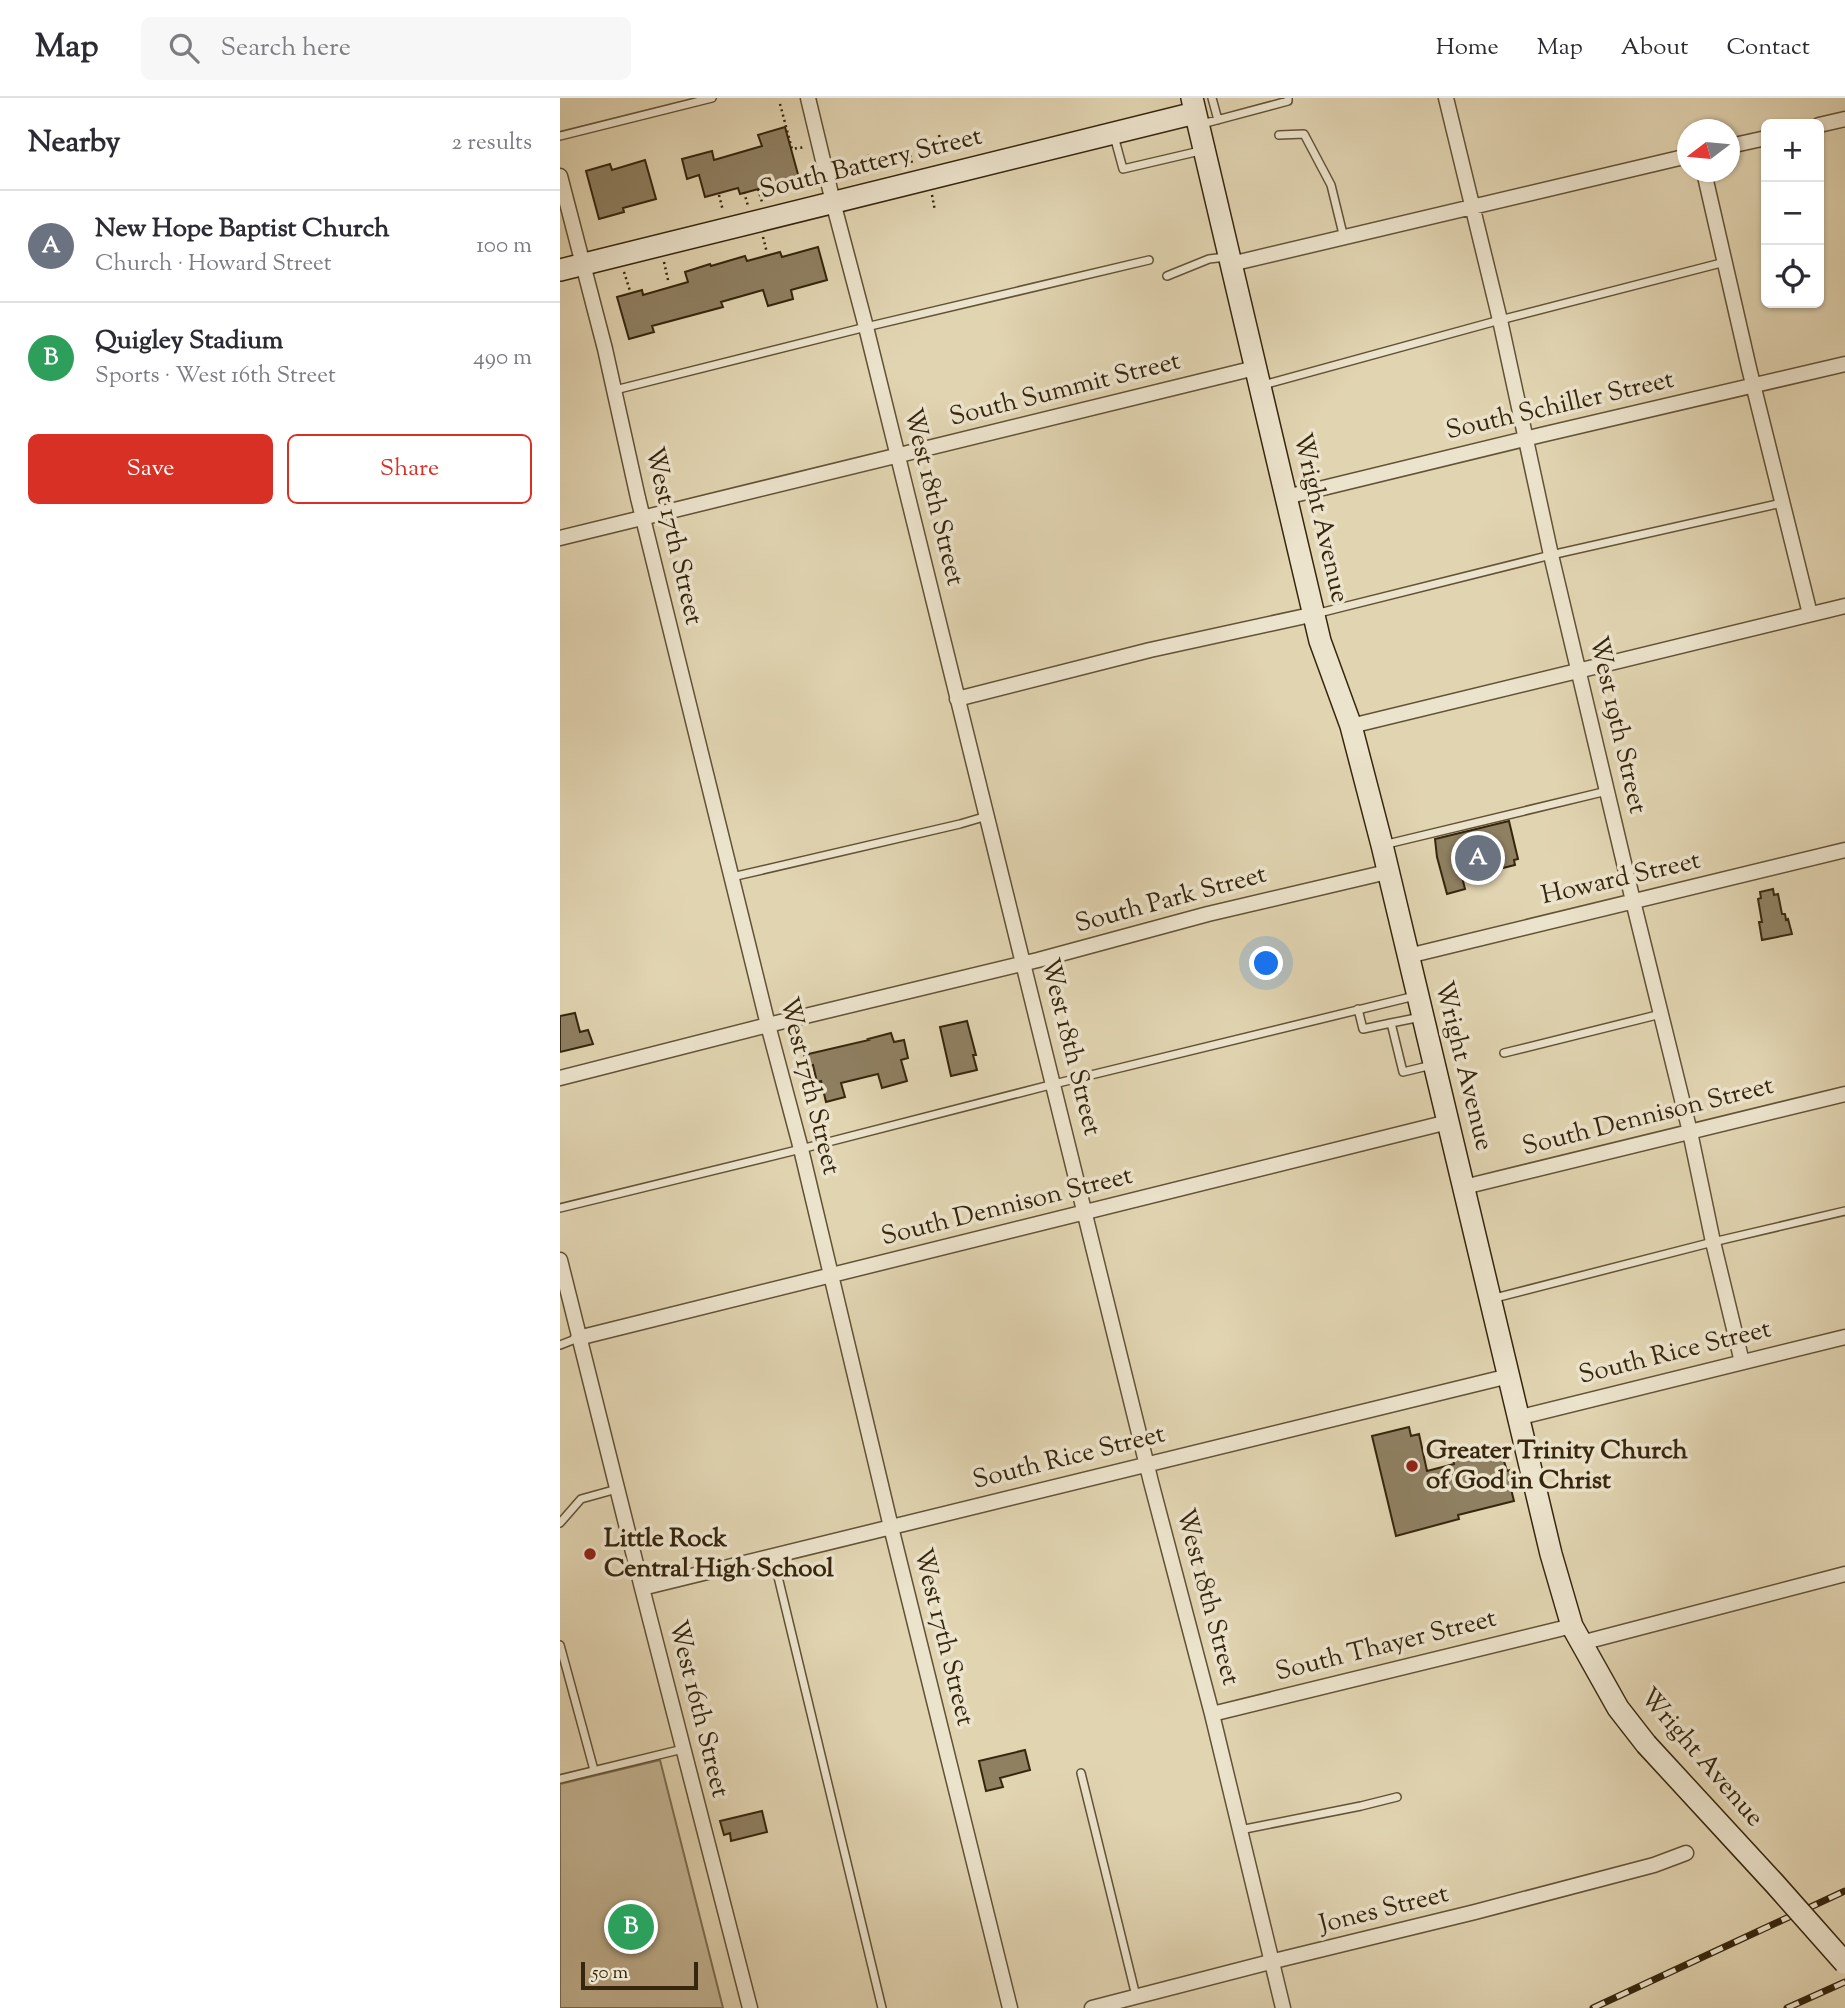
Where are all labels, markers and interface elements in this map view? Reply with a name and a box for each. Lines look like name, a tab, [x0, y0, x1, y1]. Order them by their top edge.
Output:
search box	[141, 17, 631, 80]
text: Map	[35, 24, 99, 72]
icon: search	[165, 29, 203, 67]
text: Search here	[221, 30, 351, 67]
text: Home	[1436, 31, 1499, 65]
text: Map	[1537, 31, 1583, 65]
text: About	[1621, 31, 1688, 65]
text: Contact	[1726, 31, 1810, 65]
street label: South Battery Street	[756, 118, 986, 210]
north arrow	[1677, 119, 1740, 182]
map controls	[1761, 119, 1824, 308]
button: +	[1761, 119, 1824, 182]
text: Nearby	[28, 122, 120, 165]
text: 2 results	[452, 127, 532, 160]
button: −	[1761, 182, 1824, 245]
text: New Hope Baptist Church	[95, 211, 390, 248]
text: A	[42, 230, 60, 263]
text: 100 m	[476, 230, 532, 263]
button: locate	[1761, 245, 1824, 308]
text: Church · Howard Street	[95, 248, 332, 281]
text: Quigley Stadium	[95, 323, 283, 360]
text: B	[44, 342, 58, 375]
text: 490 m	[473, 342, 532, 375]
street label: South Summit Street	[946, 343, 1184, 437]
text: Sports · West 16th Street	[95, 360, 336, 393]
street label: South Schiller Street	[1442, 362, 1678, 450]
street label: West 18th Street	[893, 404, 973, 590]
street label: Wright Avenue	[1282, 429, 1358, 607]
button: Save	[28, 434, 273, 504]
button: Share	[287, 434, 532, 504]
street label: West 17th Street	[635, 443, 711, 629]
street label: West 19th Street	[1579, 633, 1655, 817]
pin: A	[1455, 832, 1501, 884]
street label: Howard Street	[1538, 843, 1704, 915]
street label: South Park Street	[1071, 857, 1271, 943]
your location	[1249, 946, 1283, 980]
street label: West 18th Street	[1030, 954, 1110, 1140]
street label: Wright Avenue	[1424, 977, 1502, 1155]
street label: West 17th Street	[769, 993, 849, 1179]
street label: South Dennison Street	[1519, 1068, 1778, 1166]
street label: South Dennison Street	[878, 1158, 1137, 1256]
street label: South Rice Street	[1575, 1311, 1775, 1395]
street label: South Rice Street	[969, 1416, 1169, 1500]
place label: Greater Trinity Church of God in Christ	[1426, 1433, 1689, 1500]
marker: Greater Trinity Church of God in Christ	[1404, 1458, 1420, 1474]
street label: West 18th Street	[1166, 1504, 1248, 1690]
place label: Little Rock Central High School	[604, 1521, 835, 1588]
street label: West 17th Street	[903, 1544, 983, 1730]
marker: Little Rock Central High School	[582, 1546, 598, 1562]
street label: South Thayer Street	[1272, 1601, 1500, 1691]
street label: West 16th Street	[658, 1616, 738, 1802]
street label: Wright Avenue	[1630, 1680, 1772, 1836]
street label: Jones Street	[1314, 1876, 1453, 1944]
pin: B	[608, 1901, 654, 1953]
scale bar	[581, 1959, 698, 1991]
text: 50 m	[592, 1960, 628, 1987]

